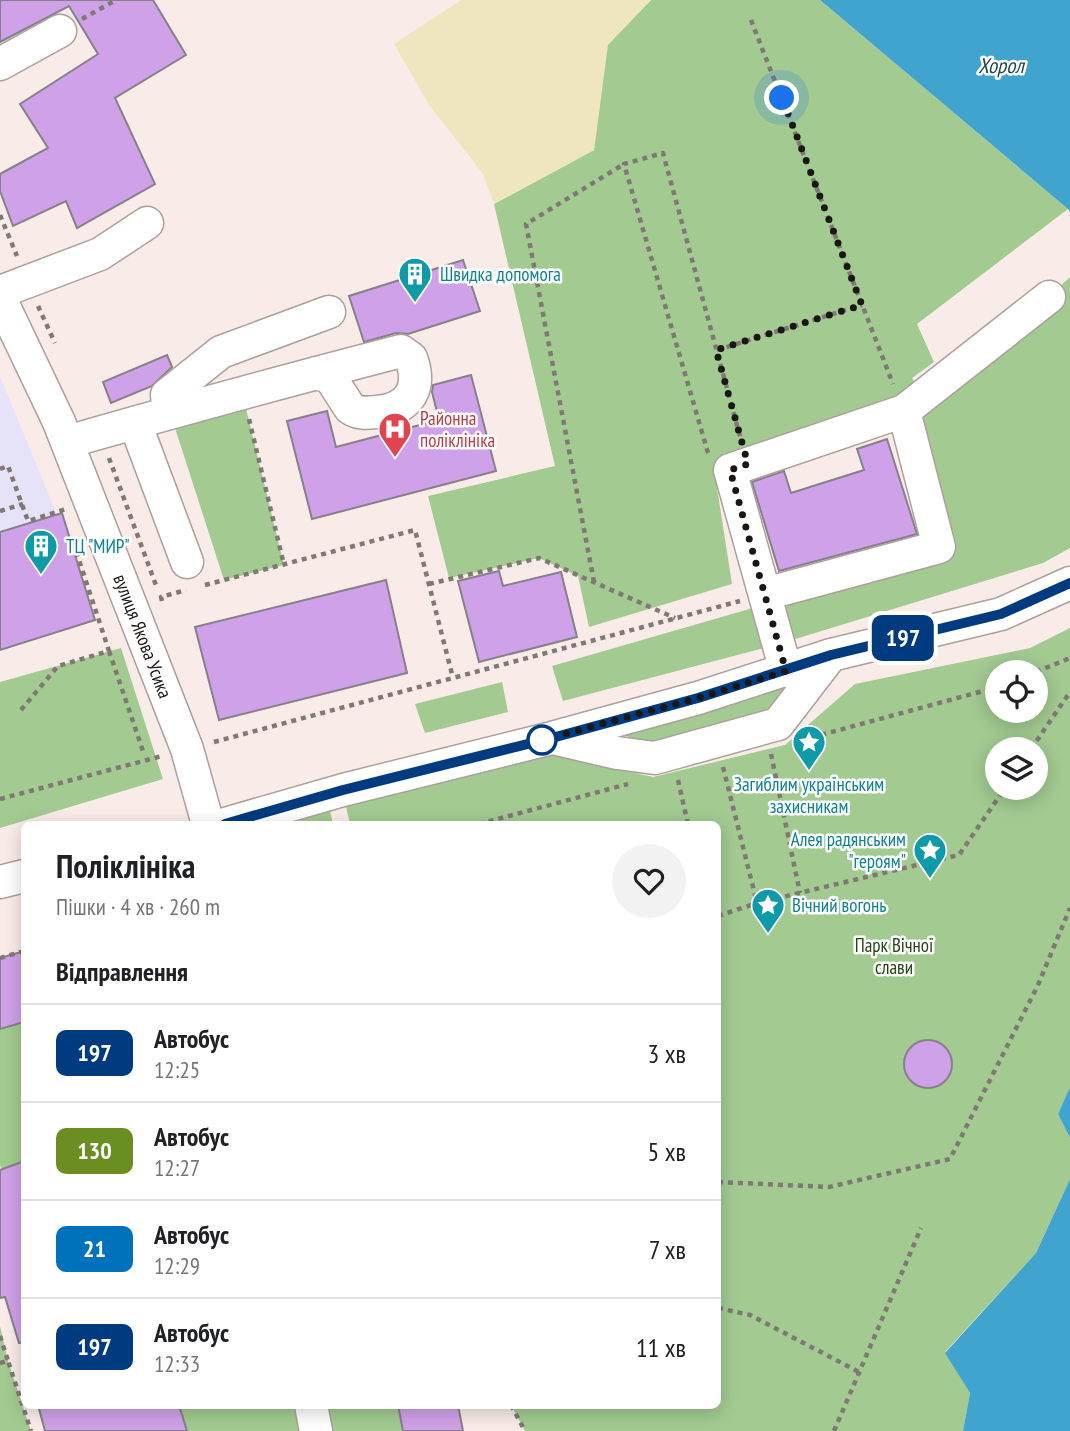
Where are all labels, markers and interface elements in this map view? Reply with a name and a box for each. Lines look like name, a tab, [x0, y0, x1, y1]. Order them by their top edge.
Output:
water label: Хорол	[978, 52, 1025, 79]
your location	[764, 80, 799, 115]
building icon: Швидка допомога	[396, 255, 434, 304]
place label: Швидка допомога	[440, 262, 561, 286]
place label: Районна поліклініка	[420, 406, 495, 452]
hospital icon: Районна поліклініка	[376, 410, 414, 459]
building icon: ТЦ "МИР"	[22, 527, 60, 576]
place label: ТЦ "МИР"	[66, 534, 130, 558]
street label: вулиця Якова Усика	[108, 571, 178, 701]
line badge: 197	[863, 615, 943, 661]
text: 197	[886, 622, 920, 653]
map controls	[985, 660, 1048, 800]
button: locate	[985, 660, 1048, 723]
place icon: Загиблим українським захисникам	[790, 723, 828, 772]
unlabelled marker	[527, 725, 557, 755]
button: layers	[985, 737, 1048, 800]
place label: Загиблим українським захисникам	[734, 772, 884, 818]
place label: Алея радянським "героям"	[791, 827, 906, 873]
place icon: Алея радянським "героям"	[911, 831, 949, 880]
text: Поліклініка	[56, 844, 195, 887]
button: heart	[612, 844, 686, 918]
place icon: Вічний вогонь	[749, 886, 787, 935]
text: Пішки · 4 хв · 260 m	[56, 892, 220, 921]
place label: Вічний вогонь	[792, 893, 886, 917]
park label: Парк Вічної слави	[855, 933, 933, 979]
text: Відправлення	[56, 955, 188, 988]
text: Автобус	[154, 1022, 229, 1055]
text: 197	[77, 1037, 112, 1068]
text: 3 хв	[648, 1037, 686, 1070]
text: 12:25	[154, 1055, 200, 1084]
text: Автобус	[154, 1120, 229, 1153]
text: 130	[77, 1135, 112, 1166]
text: 5 хв	[648, 1135, 686, 1168]
text: 12:27	[154, 1153, 200, 1182]
text: Автобус	[154, 1218, 229, 1251]
text: 21	[83, 1233, 106, 1264]
text: 7 хв	[649, 1233, 686, 1266]
text: 12:29	[154, 1251, 200, 1280]
text: Автобус	[154, 1316, 229, 1349]
text: 197	[77, 1331, 112, 1362]
text: 11 хв	[636, 1331, 686, 1364]
text: 12:33	[154, 1349, 200, 1378]

